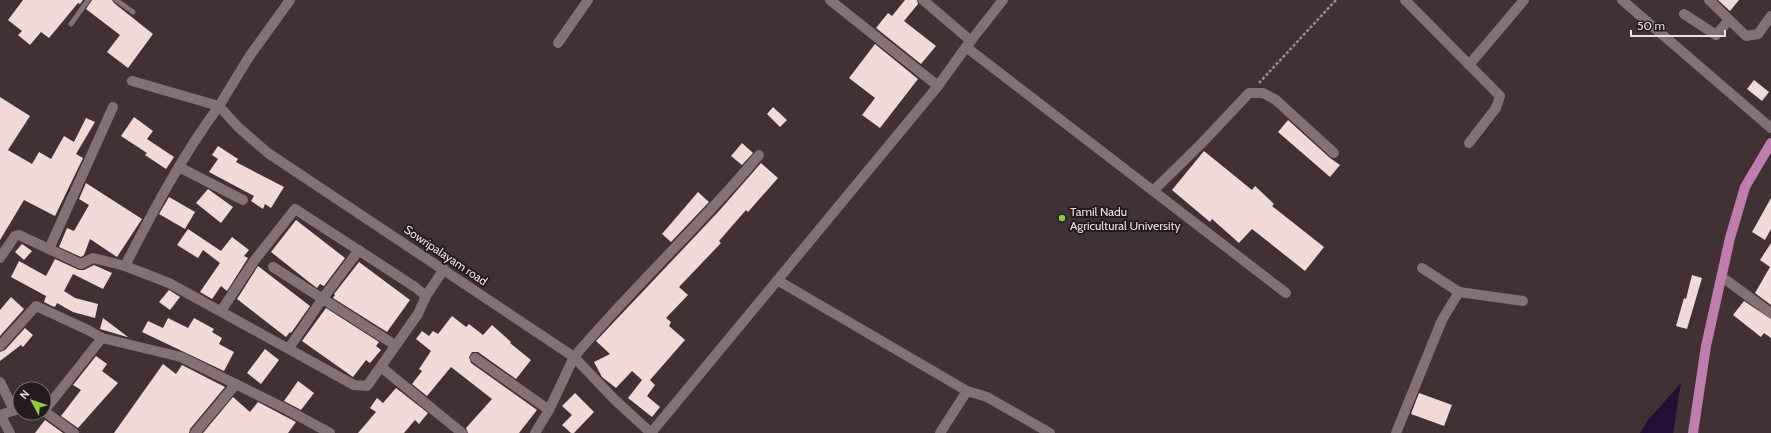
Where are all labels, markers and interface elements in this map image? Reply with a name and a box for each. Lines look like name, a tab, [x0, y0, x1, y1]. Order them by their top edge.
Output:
scale bar	[1631, 12, 1725, 38]
text: 50 m	[1637, 18, 1665, 33]
place label: Tamil Nadu Agricultural University	[1070, 204, 1181, 233]
marker: Tamil Nadu Agricultural University	[1057, 213, 1067, 223]
street label: Sowripalayam road	[402, 222, 490, 288]
north arrow	[12, 381, 52, 421]
text: N	[16, 387, 32, 402]

